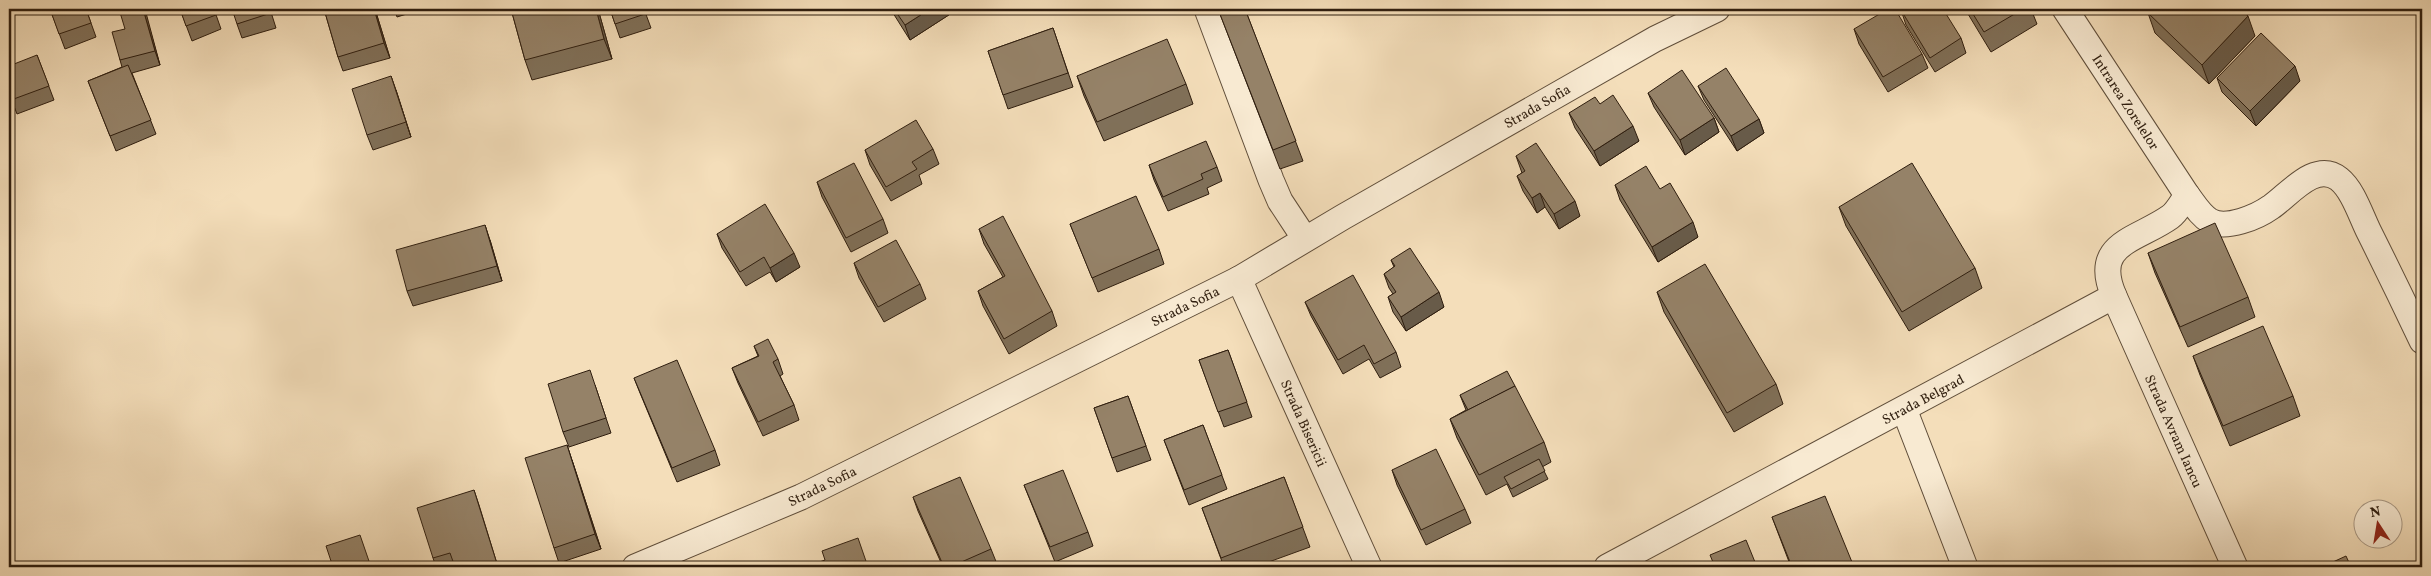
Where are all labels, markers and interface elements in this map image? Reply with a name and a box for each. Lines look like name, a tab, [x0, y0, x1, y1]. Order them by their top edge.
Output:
street label: Intrarea Zorelelor	[2087, 51, 2163, 154]
street label: Strada Sofia	[1501, 81, 1575, 134]
street label: Strada Sofia	[1148, 283, 1223, 332]
street label: Strada Belgrad	[1879, 371, 1968, 430]
street label: Strada Avram Iancu	[2139, 372, 2206, 491]
street label: Strada Bisericii	[1275, 377, 1330, 470]
street label: Strada Sofia	[785, 463, 860, 512]
north arrow	[2354, 498, 2404, 548]
text: N	[2369, 502, 2383, 523]

